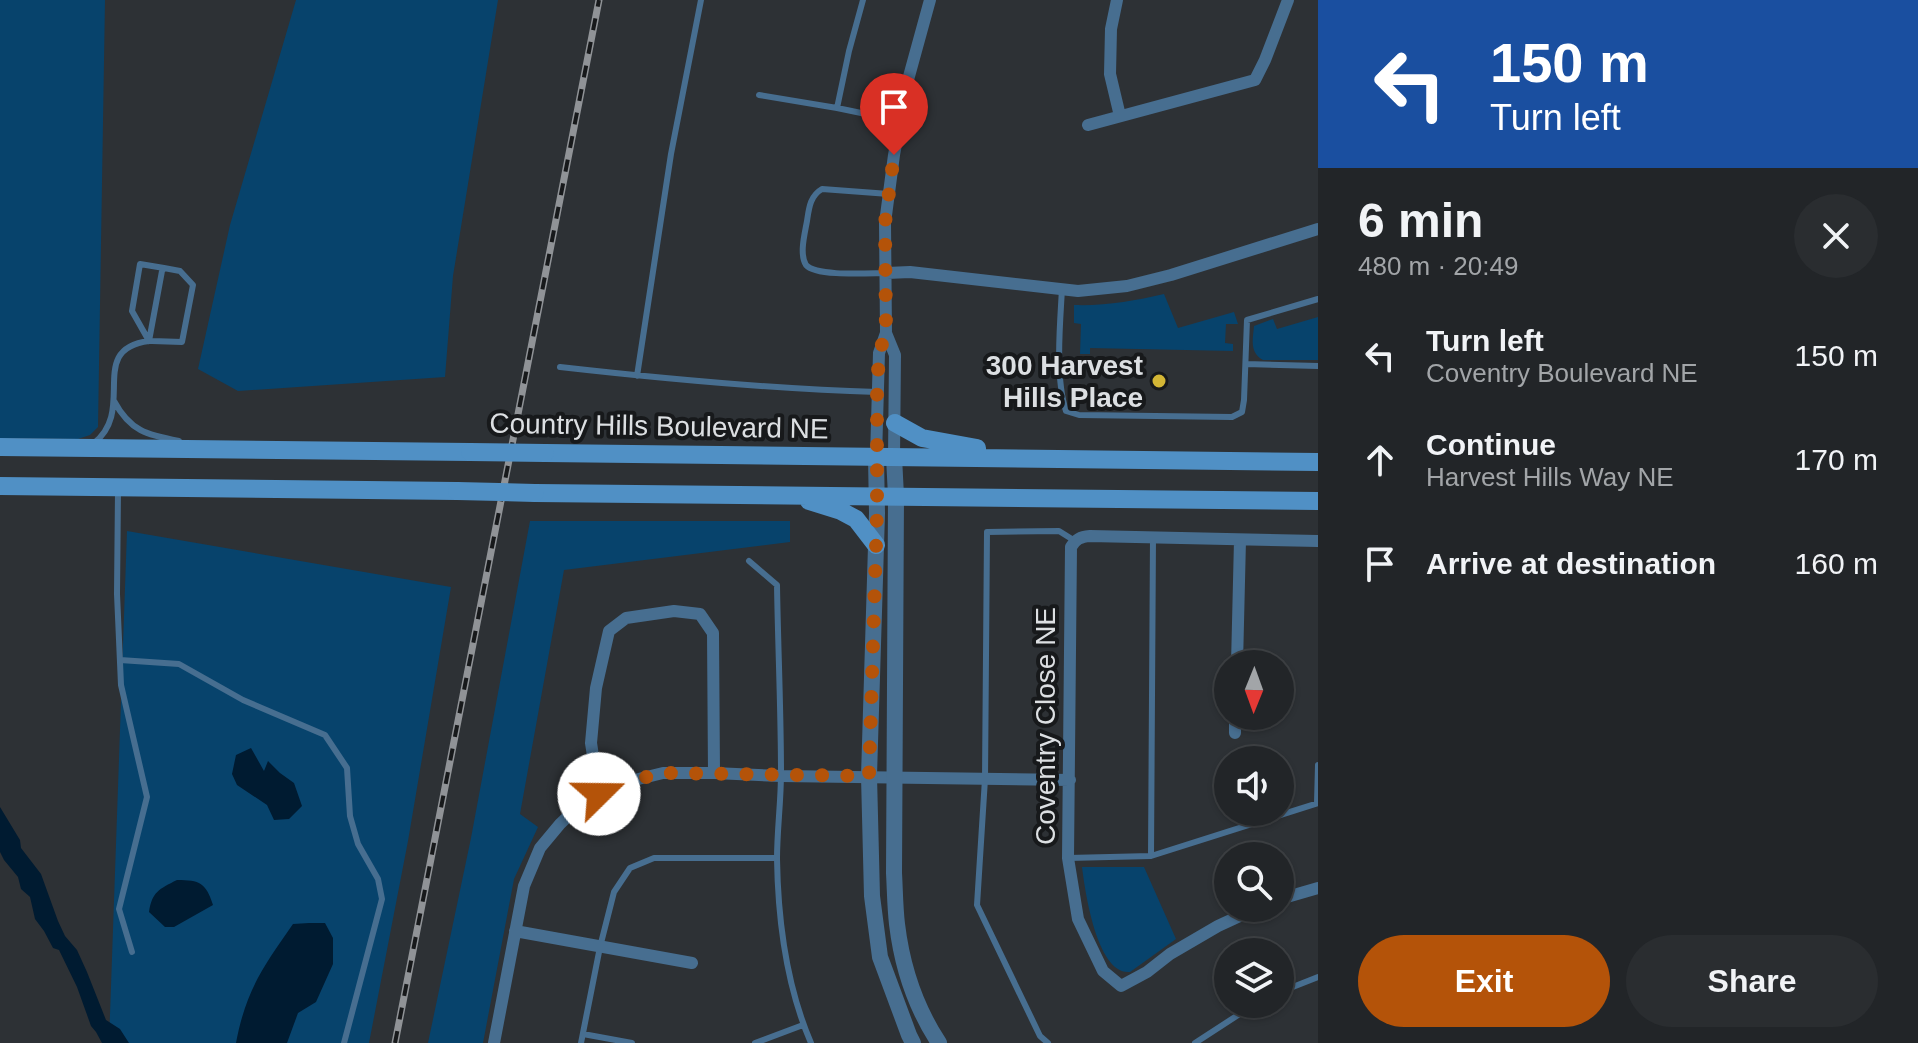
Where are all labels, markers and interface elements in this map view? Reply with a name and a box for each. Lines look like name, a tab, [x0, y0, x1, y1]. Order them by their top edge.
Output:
text: 150 m	[1490, 31, 1649, 94]
icon: left	[1358, 32, 1462, 136]
pin	[860, 73, 928, 155]
icon: arrive	[872, 85, 916, 129]
text: Turn left	[1490, 97, 1621, 138]
text: 6 min	[1358, 194, 1483, 247]
button: close	[1794, 194, 1878, 278]
text: 480 m · 20:49	[1358, 251, 1518, 281]
text: Turn left	[1426, 324, 1544, 357]
icon: left	[1358, 334, 1402, 378]
text: 150 m	[1795, 339, 1878, 372]
place label: 300 Harvest Hills Place	[986, 350, 1143, 413]
text: Coventry Boulevard NE	[1426, 358, 1698, 388]
marker: 300 Harvest Hills Place	[1150, 372, 1168, 390]
street label: Country Hills Boulevard NE	[489, 408, 829, 444]
text: Continue	[1426, 428, 1556, 461]
icon: ahead	[1358, 438, 1402, 482]
text: 170 m	[1795, 443, 1878, 476]
text: Harvest Hills Way NE	[1426, 462, 1674, 492]
icon: arrive	[1358, 542, 1402, 586]
text: Arrive at destination	[1426, 547, 1716, 580]
text: 160 m	[1795, 547, 1878, 580]
street label: Coventry Close NE	[1030, 607, 1061, 845]
north arrow	[1214, 650, 1294, 730]
map controls	[1214, 650, 1294, 1018]
button: sound	[1214, 746, 1294, 826]
position arrow	[557, 752, 641, 836]
button: search	[1214, 842, 1294, 922]
button: Exit	[1358, 935, 1610, 1027]
button: Share	[1626, 935, 1878, 1027]
button: layers	[1214, 938, 1294, 1018]

